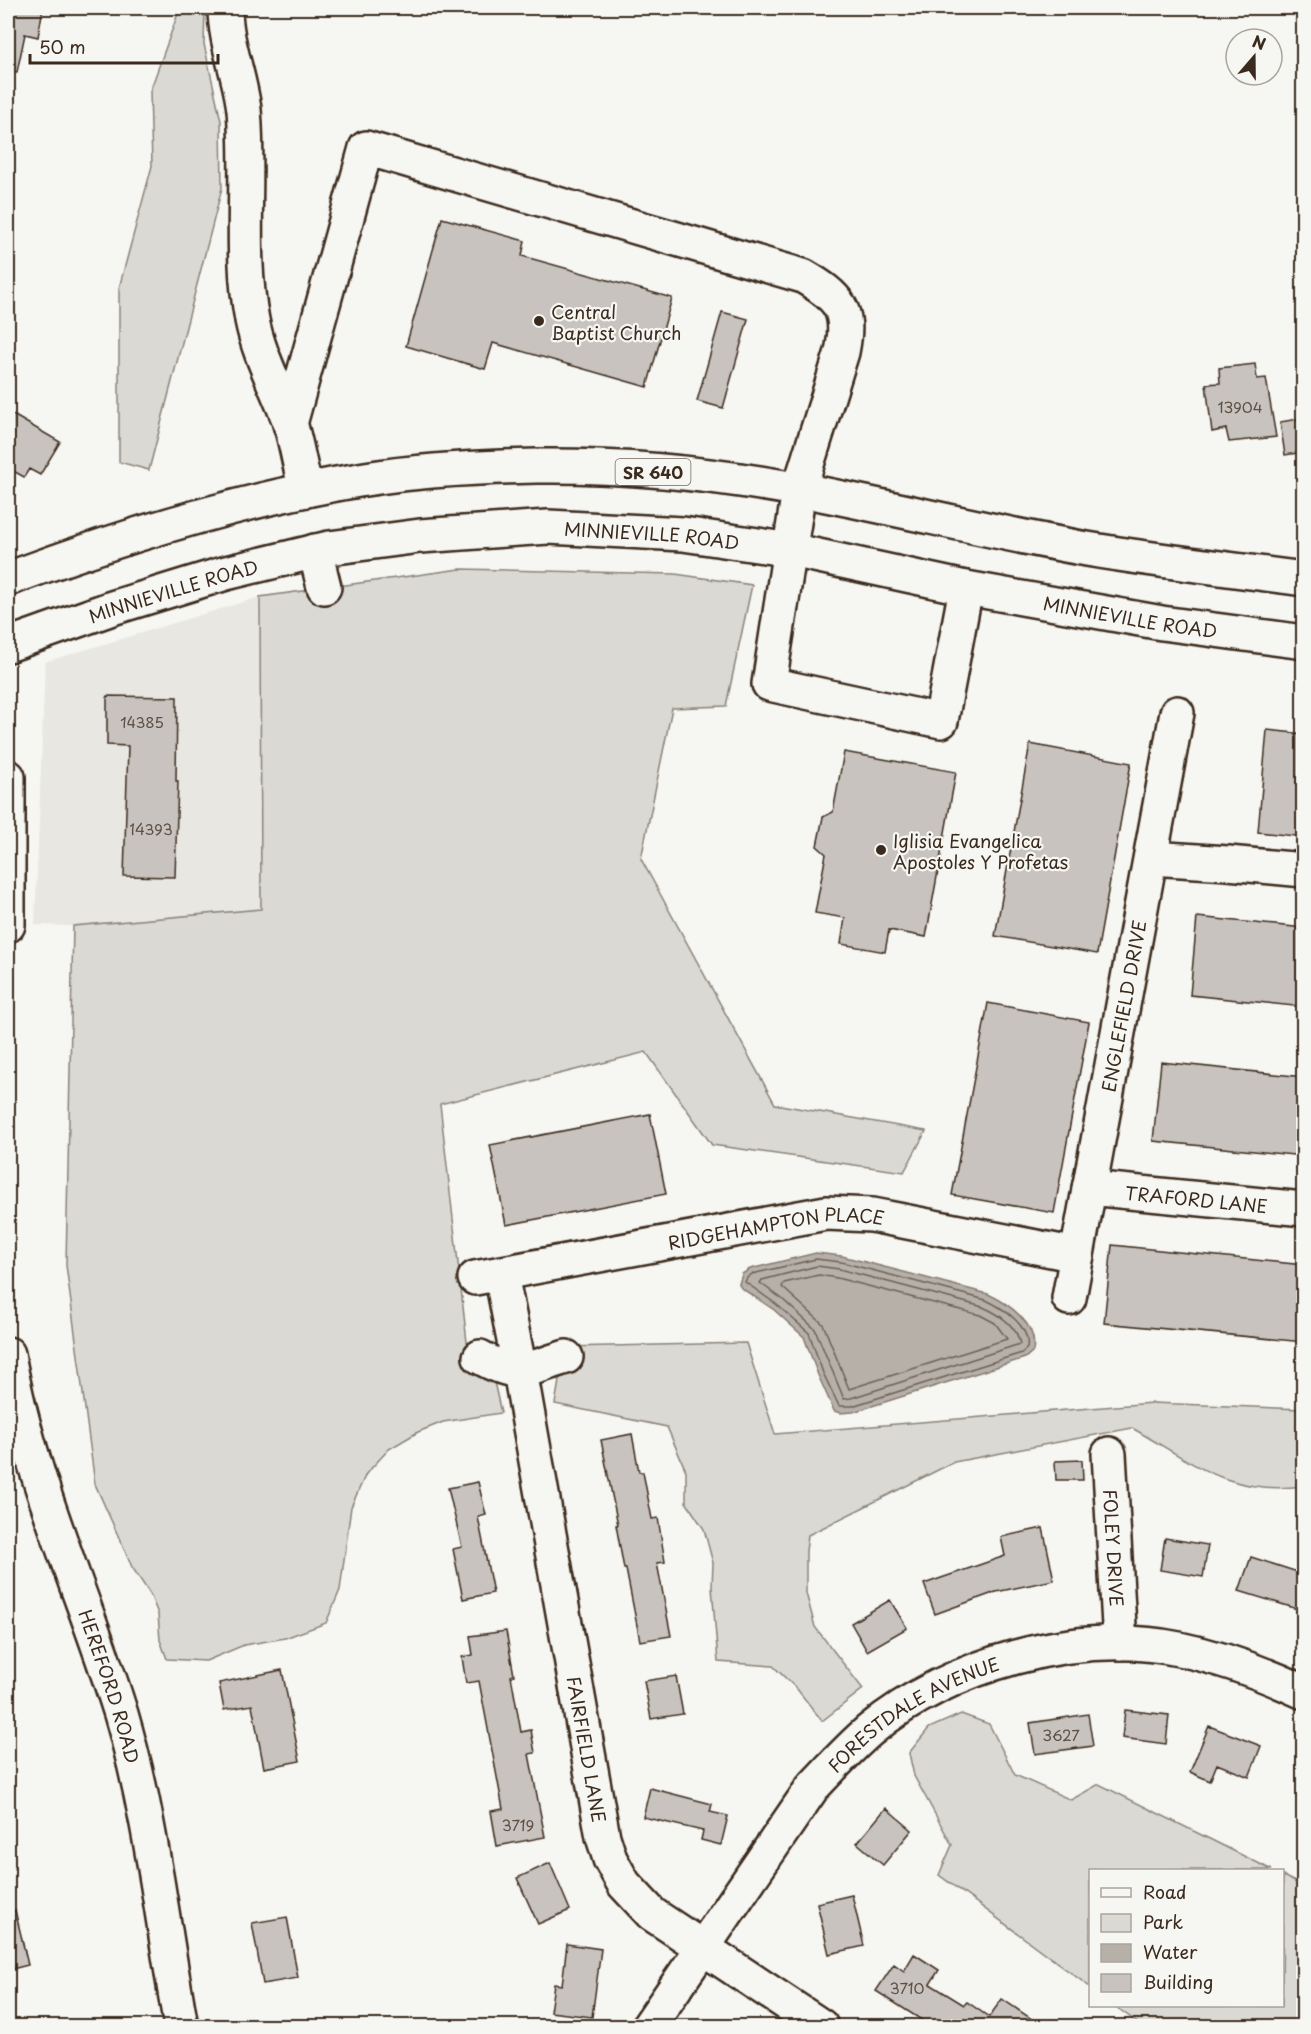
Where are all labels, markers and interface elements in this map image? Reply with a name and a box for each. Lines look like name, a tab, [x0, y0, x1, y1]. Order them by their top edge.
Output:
scale bar	[30, 27, 218, 65]
north arrow	[1224, 27, 1284, 87]
text: N	[1249, 29, 1270, 55]
text: 50 m	[39, 33, 86, 60]
place label: Central Baptist Church	[551, 298, 681, 346]
marker: Central Baptist Church	[532, 314, 546, 328]
house number: 13904	[1217, 395, 1263, 418]
road number: SR 640	[616, 459, 690, 485]
street label: MINNIEVILLE ROAD	[564, 514, 741, 556]
street label: MINNIEVILLE ROAD	[85, 552, 261, 629]
street label: MINNIEVILLE ROAD	[1041, 589, 1219, 644]
house number: 14385	[120, 710, 164, 733]
house number: 14393	[129, 817, 173, 840]
place label: Iglisia Evangelica Apostoles Y Profetas	[893, 827, 1068, 875]
marker: Iglisia Evangelica Apostoles Y Profetas	[874, 843, 888, 857]
street label: ENGLEFIELD DRIVE	[1094, 918, 1152, 1094]
street label: TRAFORD LANE	[1124, 1178, 1269, 1219]
street label: RIDGEHAMPTON PLACE	[666, 1199, 887, 1256]
street label: FOLEY DRIVE	[1098, 1488, 1131, 1607]
street label: HEREFORD ROAD	[73, 1605, 147, 1766]
street label: FORESTDALE AVENUE	[821, 1649, 1003, 1778]
street label: FAIRFIELD LANE	[561, 1674, 614, 1825]
house number: 3627	[1042, 1723, 1080, 1746]
house number: 3719	[502, 1813, 534, 1836]
legend	[1089, 1869, 1284, 2007]
text: Road	[1143, 1878, 1187, 1905]
text: Park	[1143, 1908, 1183, 1935]
text: Water	[1143, 1938, 1198, 1965]
text: Building	[1143, 1968, 1213, 1995]
house number: 3710	[890, 1976, 925, 1999]

